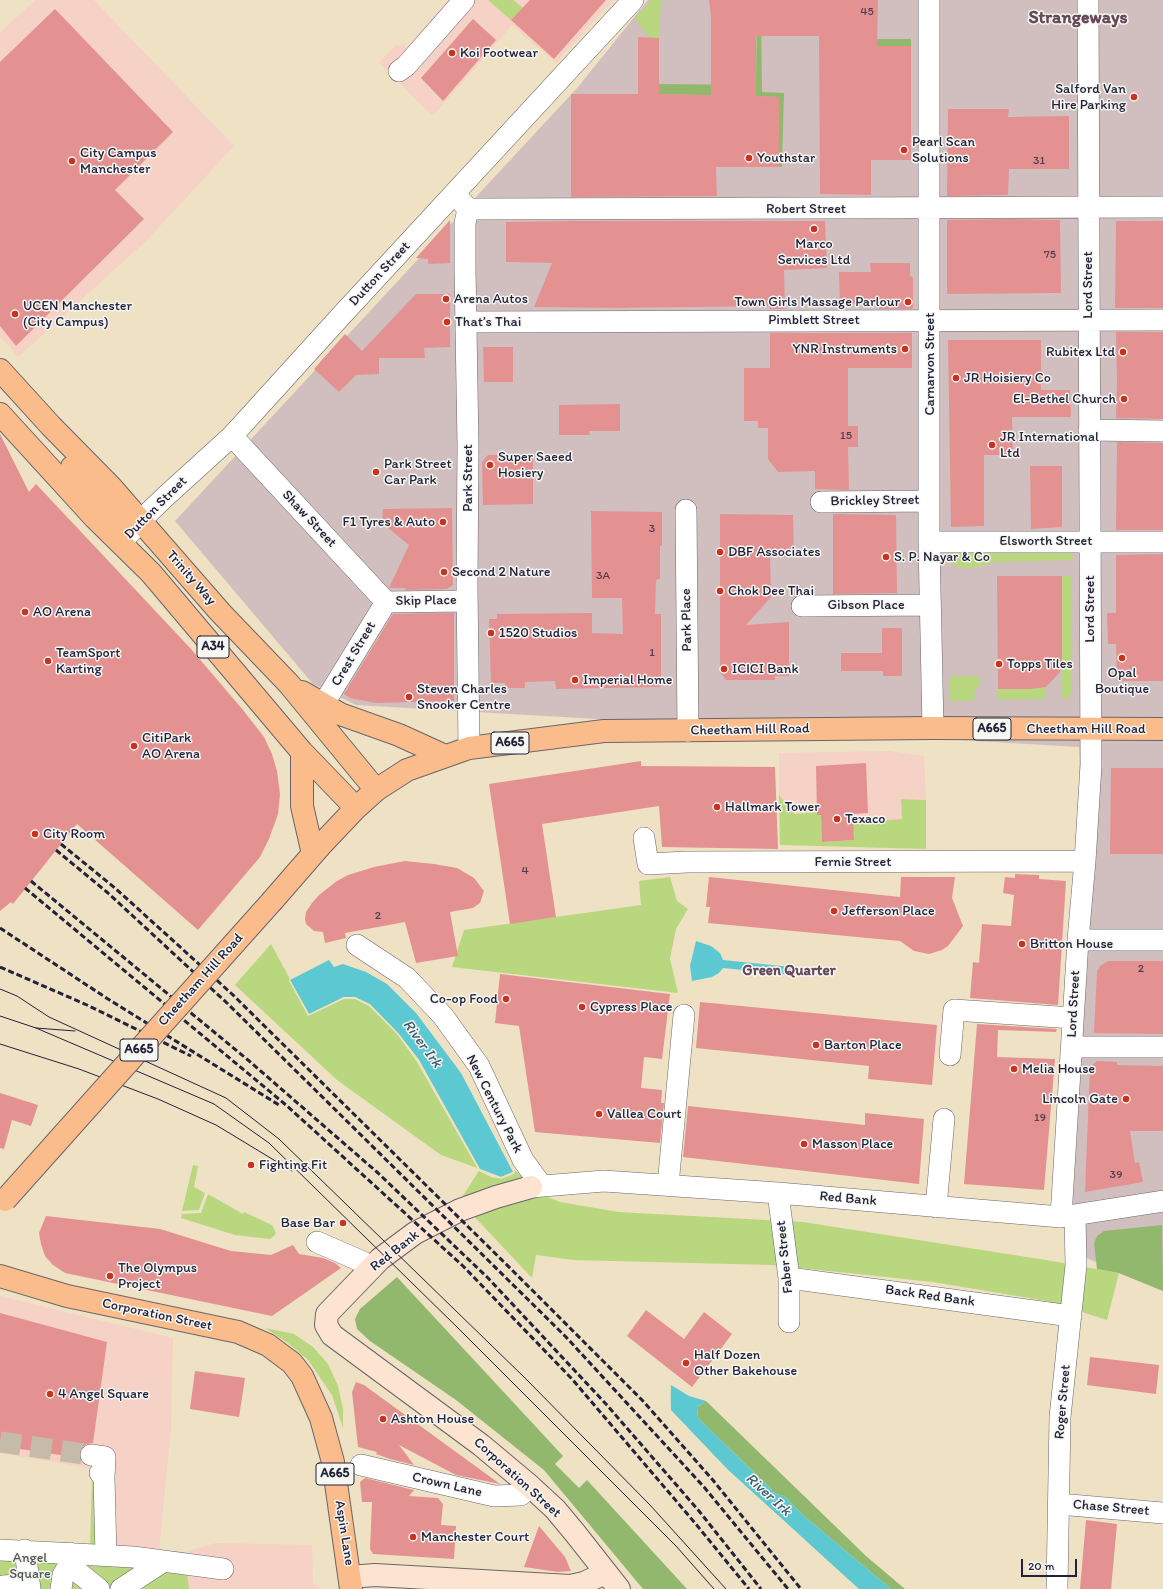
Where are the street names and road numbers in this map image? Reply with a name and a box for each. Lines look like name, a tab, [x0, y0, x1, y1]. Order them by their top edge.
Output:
street label: Robert Street	[766, 201, 846, 217]
street label: Dutton Street	[346, 238, 414, 310]
street label: Lord Street	[1080, 251, 1096, 319]
street label: Pimblett Street	[768, 312, 860, 328]
street label: Carnarvon Street	[922, 313, 938, 415]
street label: Park Street	[460, 444, 476, 512]
street label: Dutton Street	[121, 473, 191, 543]
street label: Shaw Street	[278, 487, 340, 551]
street label: Brickley Street	[830, 492, 920, 510]
street label: Elsworth Street	[999, 533, 1093, 549]
street label: Trinity Way	[163, 547, 219, 609]
street label: Lord Street	[1082, 575, 1098, 643]
street label: Park Place	[678, 588, 696, 652]
street label: Skip Place	[395, 592, 457, 610]
street label: Gibson Place	[827, 597, 905, 613]
street label: Crest Street	[328, 618, 380, 690]
road number: A34	[197, 636, 229, 658]
road number: A665	[973, 718, 1011, 740]
street label: Cheetham Hill Road	[690, 721, 810, 739]
street label: Cheetham Hill Road	[1026, 721, 1146, 737]
road number: A665	[491, 732, 529, 754]
street label: Fernie Street	[815, 854, 891, 870]
street label: Cheetham Hill Road	[155, 930, 247, 1030]
street label: Lord Street	[1064, 970, 1084, 1038]
road number: A665	[120, 1039, 158, 1061]
street label: New Century Park	[462, 1052, 526, 1156]
street label: Red Bank	[819, 1188, 877, 1210]
street label: Faber Street	[773, 1220, 797, 1294]
street label: Red Bank	[367, 1227, 423, 1275]
street label: Back Red Bank	[884, 1281, 976, 1311]
street label: Corporation Street	[100, 1295, 214, 1335]
street label: Roger Street	[1051, 1364, 1075, 1440]
street label: Corporation Street	[470, 1434, 564, 1522]
road number: A665	[316, 1463, 354, 1485]
street label: Crown Lane	[410, 1469, 484, 1501]
street label: Chase Street	[1072, 1496, 1150, 1520]
street label: Aspin Lane	[331, 1499, 357, 1567]

